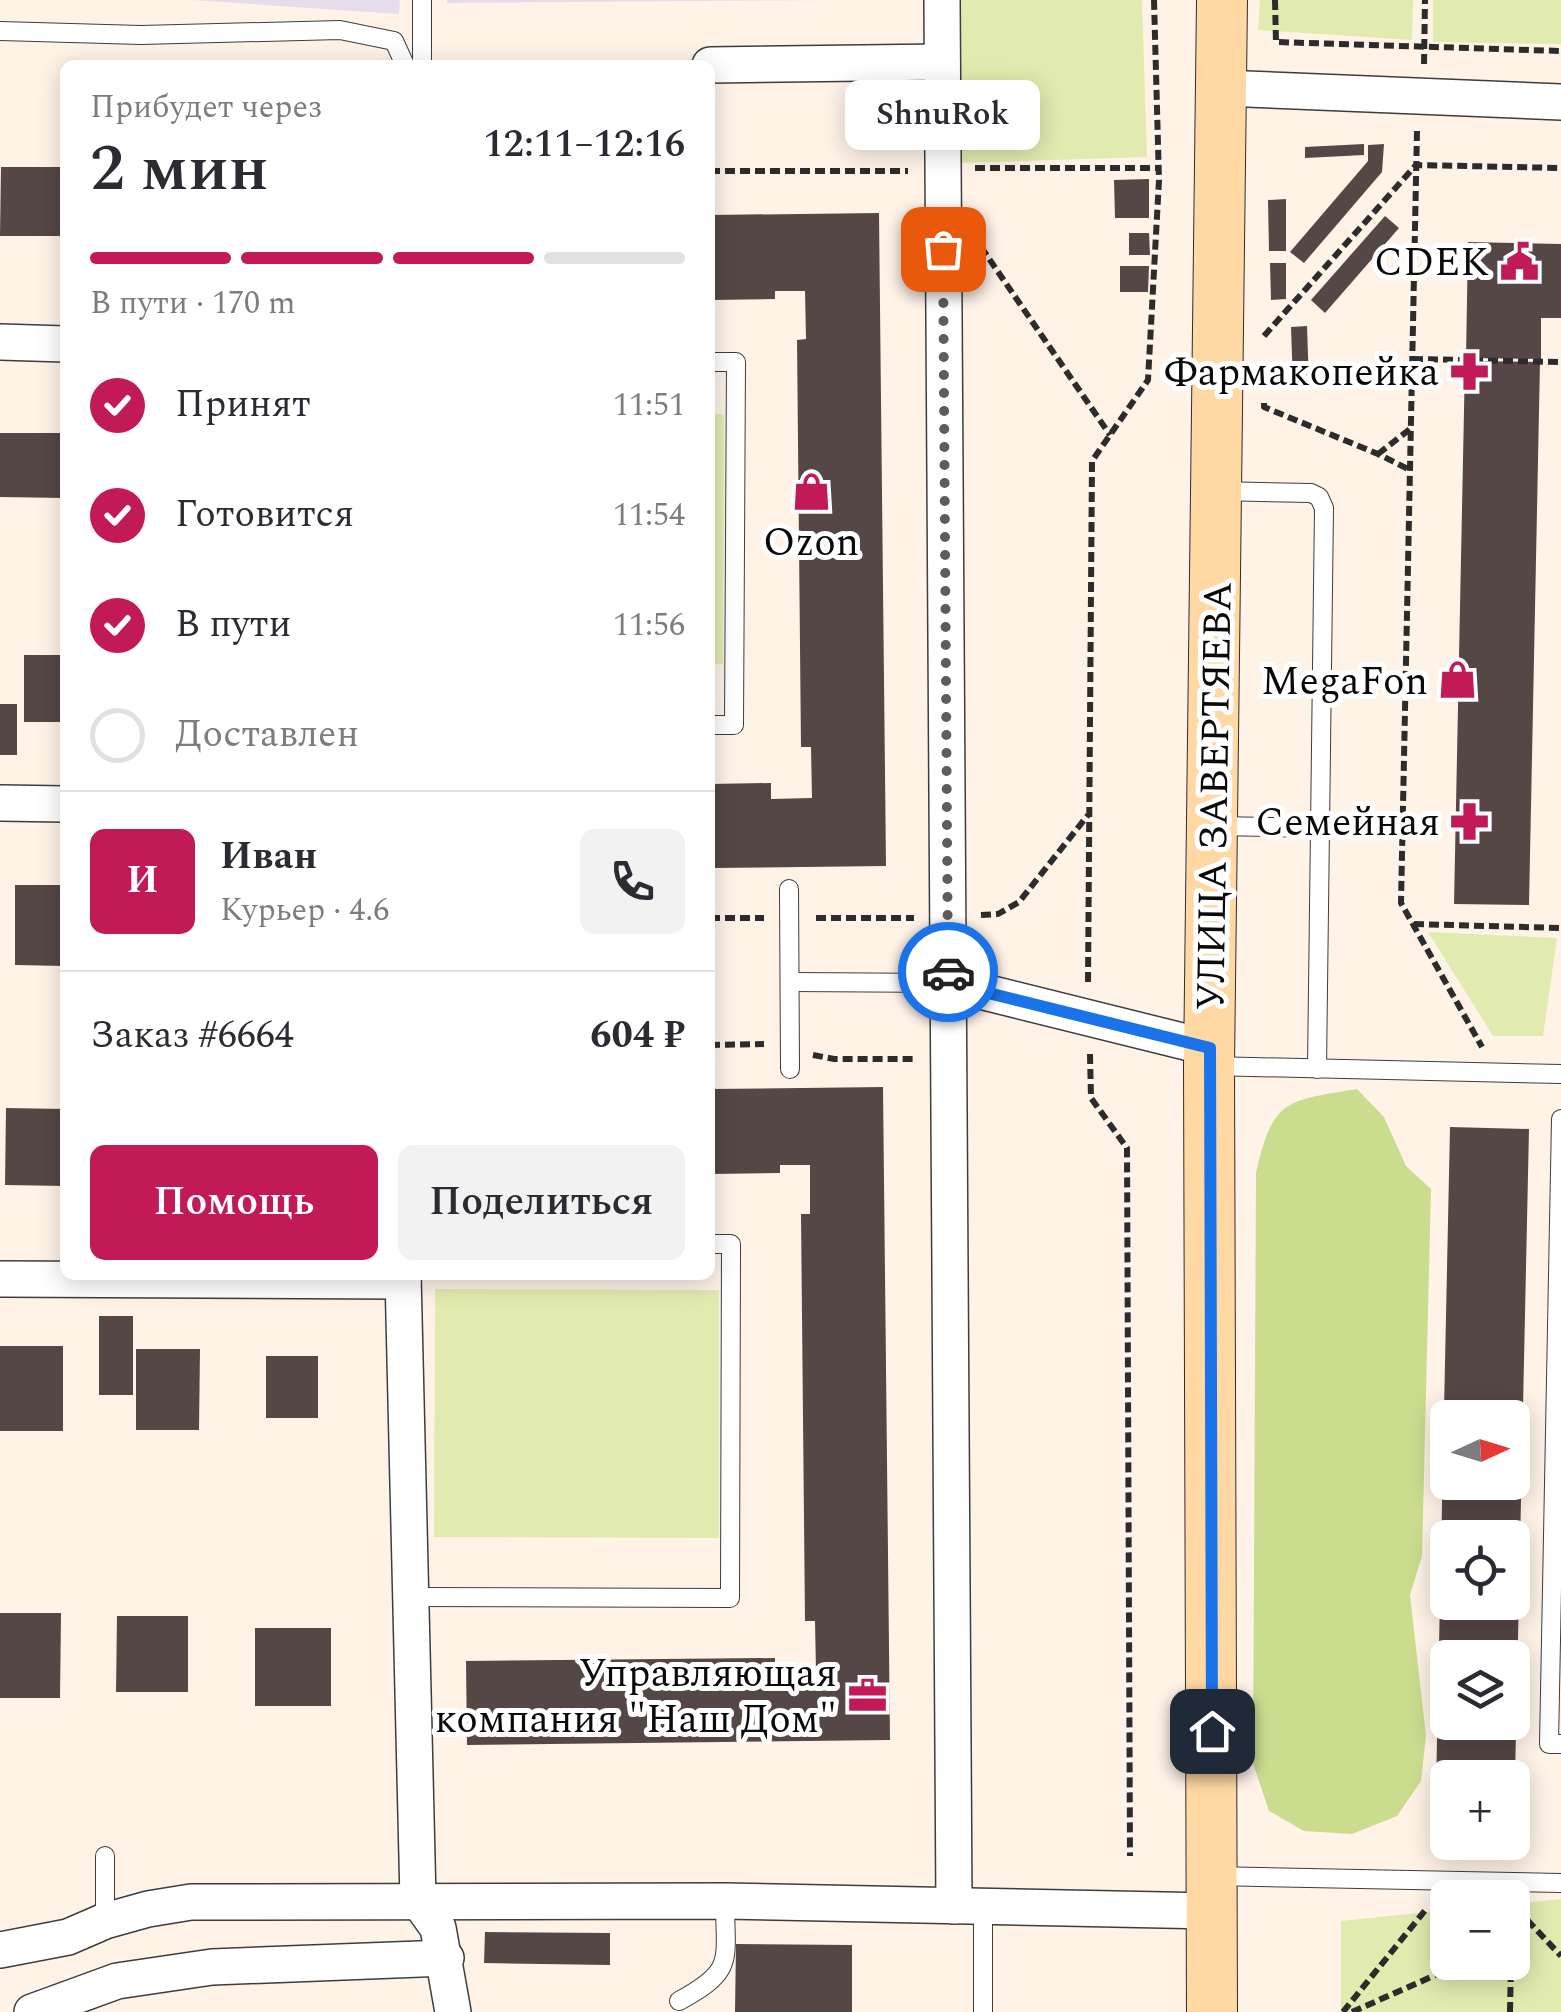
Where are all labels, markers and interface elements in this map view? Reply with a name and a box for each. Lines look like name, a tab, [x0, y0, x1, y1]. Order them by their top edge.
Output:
callout: ShnuRok	[846, 79, 1040, 149]
text: Прибудет через	[90, 83, 322, 132]
text: ShnuRok	[876, 90, 1009, 139]
text: 12:11–12:16	[483, 116, 685, 174]
text: 2 мин	[90, 120, 269, 219]
pin	[901, 207, 986, 292]
icon: bag	[916, 222, 971, 277]
place label: CDEK	[1374, 233, 1489, 294]
public building icon: CDEK	[1498, 240, 1540, 282]
text: В пути · 170 m	[90, 279, 296, 328]
place label: Фармакопейка	[1164, 343, 1439, 404]
pharmacy icon: Фармакопейка	[1448, 350, 1490, 392]
text: Принят	[175, 376, 311, 434]
icon: check	[90, 378, 145, 433]
text: 11:51	[613, 381, 685, 430]
shop icon: Ozon	[790, 470, 832, 512]
text: Готовится	[175, 486, 354, 544]
icon: check	[90, 488, 145, 543]
text: 11:54	[613, 491, 685, 540]
place label: Ozon	[763, 513, 859, 574]
street label: УЛИЦА ЗАВЕРТЯЕВА	[1181, 581, 1250, 1011]
text: В пути	[175, 596, 291, 654]
icon: check	[90, 598, 145, 653]
text: 11:56	[613, 601, 685, 650]
place label: MegaFon	[1261, 652, 1428, 713]
shop icon: MegaFon	[1437, 659, 1479, 701]
text: Доставлен	[175, 706, 359, 764]
place label: Семейная	[1255, 793, 1440, 854]
pharmacy icon: Семейная	[1449, 800, 1491, 842]
text: Иван	[220, 828, 317, 886]
button: phone	[580, 829, 685, 934]
text: И	[126, 852, 159, 910]
text: Курьер · 4.6	[220, 886, 389, 935]
courier	[898, 922, 998, 1022]
icon: car	[921, 945, 976, 1000]
text: Заказ #6664	[90, 1007, 294, 1065]
text: 604 ₽	[590, 1007, 685, 1065]
button: Помощь	[90, 1145, 378, 1260]
button: Поделиться	[398, 1145, 685, 1260]
north arrow	[1430, 1400, 1530, 1500]
map controls	[1430, 1400, 1530, 1980]
button: locate	[1430, 1520, 1530, 1620]
button: layers	[1430, 1640, 1530, 1740]
place label: Управляющая компания "Наш Дом"	[435, 1644, 837, 1751]
office icon: Управляющая компания "Наш Дом"	[846, 1674, 888, 1716]
pin	[1170, 1689, 1255, 1774]
icon: home	[1185, 1704, 1240, 1759]
button: +	[1430, 1760, 1530, 1860]
button: −	[1430, 1880, 1530, 1980]

